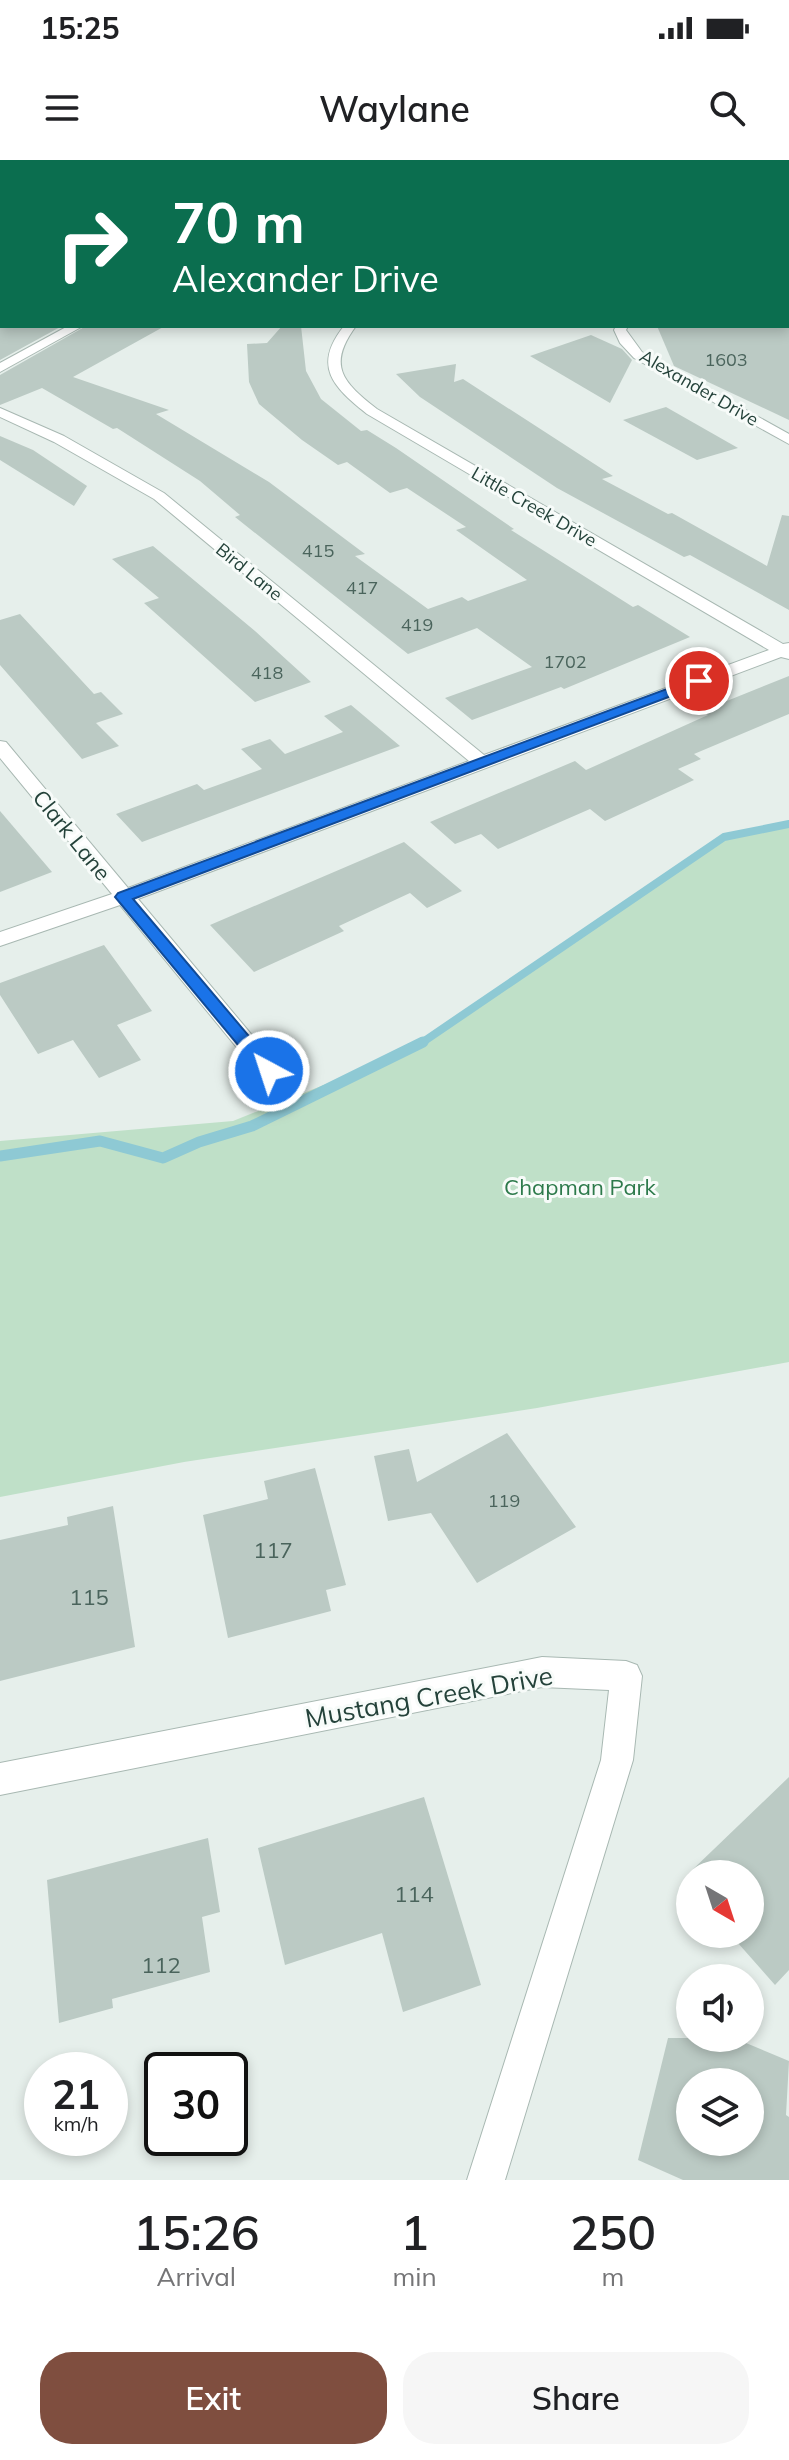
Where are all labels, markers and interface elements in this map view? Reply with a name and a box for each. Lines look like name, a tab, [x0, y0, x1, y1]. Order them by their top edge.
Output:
text: 15:25	[40, 9, 119, 47]
icon: menu	[40, 86, 84, 130]
text: Waylane	[319, 86, 470, 131]
icon: search	[705, 86, 749, 130]
text: 70 m	[172, 187, 305, 257]
icon: right	[40, 192, 144, 296]
text: Alexander Drive	[172, 256, 439, 301]
street label: Alexander Drive	[636, 344, 763, 431]
house number: 1603	[704, 348, 748, 371]
street label: Little Creek Drive	[467, 461, 601, 552]
street label: Bird Lane	[211, 538, 287, 606]
house number: 415	[302, 539, 334, 562]
house number: 417	[346, 576, 378, 599]
house number: 419	[401, 613, 433, 636]
pin	[665, 647, 733, 715]
house number: 1702	[543, 650, 587, 673]
icon: arrive	[677, 659, 721, 703]
house number: 418	[251, 661, 283, 684]
street label: Clark Lane	[27, 784, 117, 886]
position arrow	[227, 1029, 311, 1113]
park label: Chapman Park	[504, 1173, 657, 1201]
house number: 119	[488, 1489, 520, 1512]
house number: 117	[253, 1536, 293, 1564]
house number: 115	[69, 1583, 109, 1611]
street label: Mustang Creek Drive	[303, 1658, 555, 1735]
north arrow	[676, 1860, 764, 1948]
map controls	[676, 1860, 764, 2156]
house number: 114	[394, 1880, 434, 1908]
house number: 112	[141, 1951, 181, 1979]
button: sound	[676, 1964, 764, 2052]
speed limit sign: 30	[144, 2052, 248, 2156]
button: layers	[676, 2068, 764, 2156]
text: 21	[52, 2069, 100, 2119]
text: km/h	[53, 2111, 99, 2136]
text: 15:26	[133, 2202, 260, 2262]
text: 1	[400, 2202, 429, 2262]
text: 250	[570, 2202, 656, 2262]
text: Arrival	[156, 2260, 236, 2293]
text: min	[392, 2260, 437, 2293]
text: m	[601, 2260, 624, 2293]
button: Exit	[40, 2352, 387, 2444]
button: Share	[403, 2352, 749, 2444]

